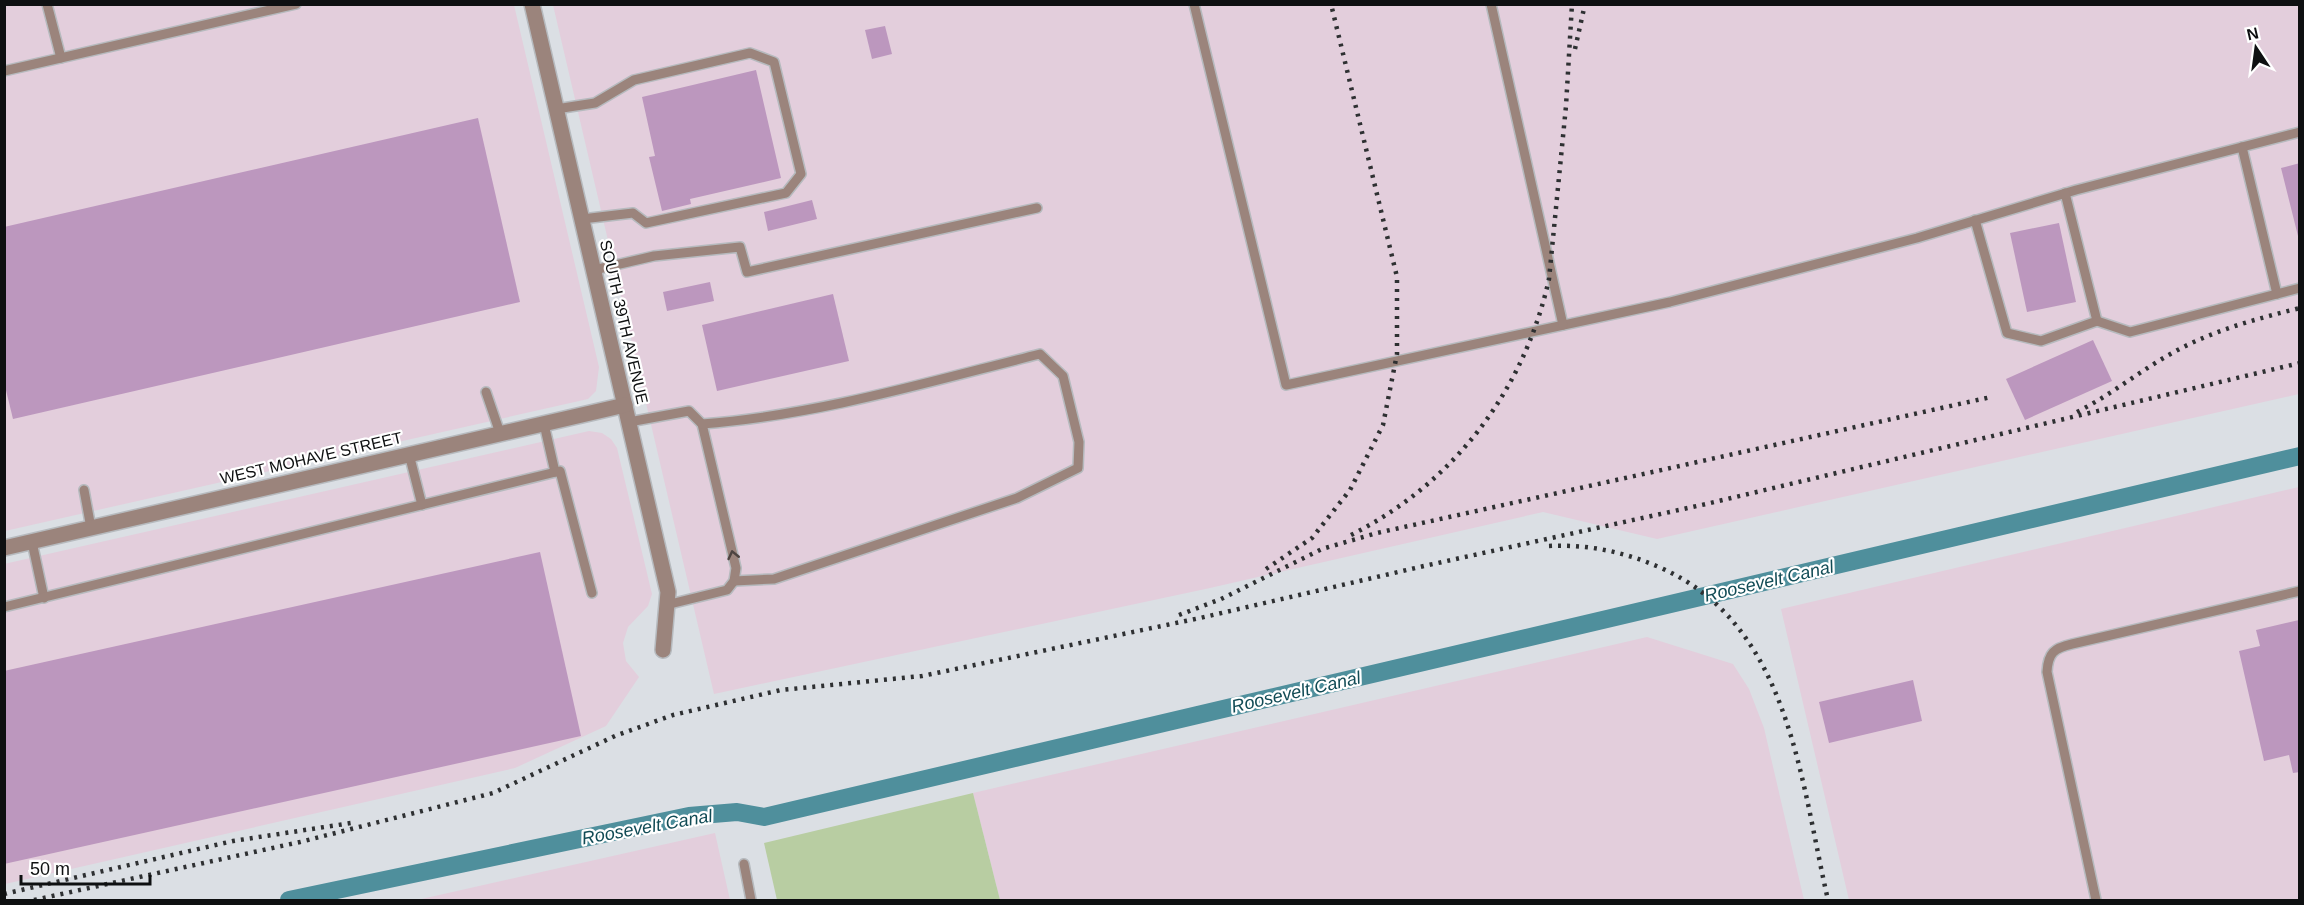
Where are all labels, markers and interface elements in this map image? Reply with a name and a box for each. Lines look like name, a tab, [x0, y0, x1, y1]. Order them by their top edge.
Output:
north arrow	[2226, 18, 2286, 78]
text: N	[2245, 24, 2260, 43]
street label: SOUTH 39TH AVENUE	[597, 238, 651, 406]
street label: WEST MOHAVE STREET	[218, 429, 404, 487]
one-way arrow	[728, 550, 741, 560]
water label: Roosevelt Canal	[1702, 556, 1837, 606]
water label: Roosevelt Canal	[1229, 667, 1364, 717]
water label: Roosevelt Canal	[580, 806, 715, 848]
scale bar	[21, 848, 150, 886]
text: 50 m	[30, 859, 70, 879]

